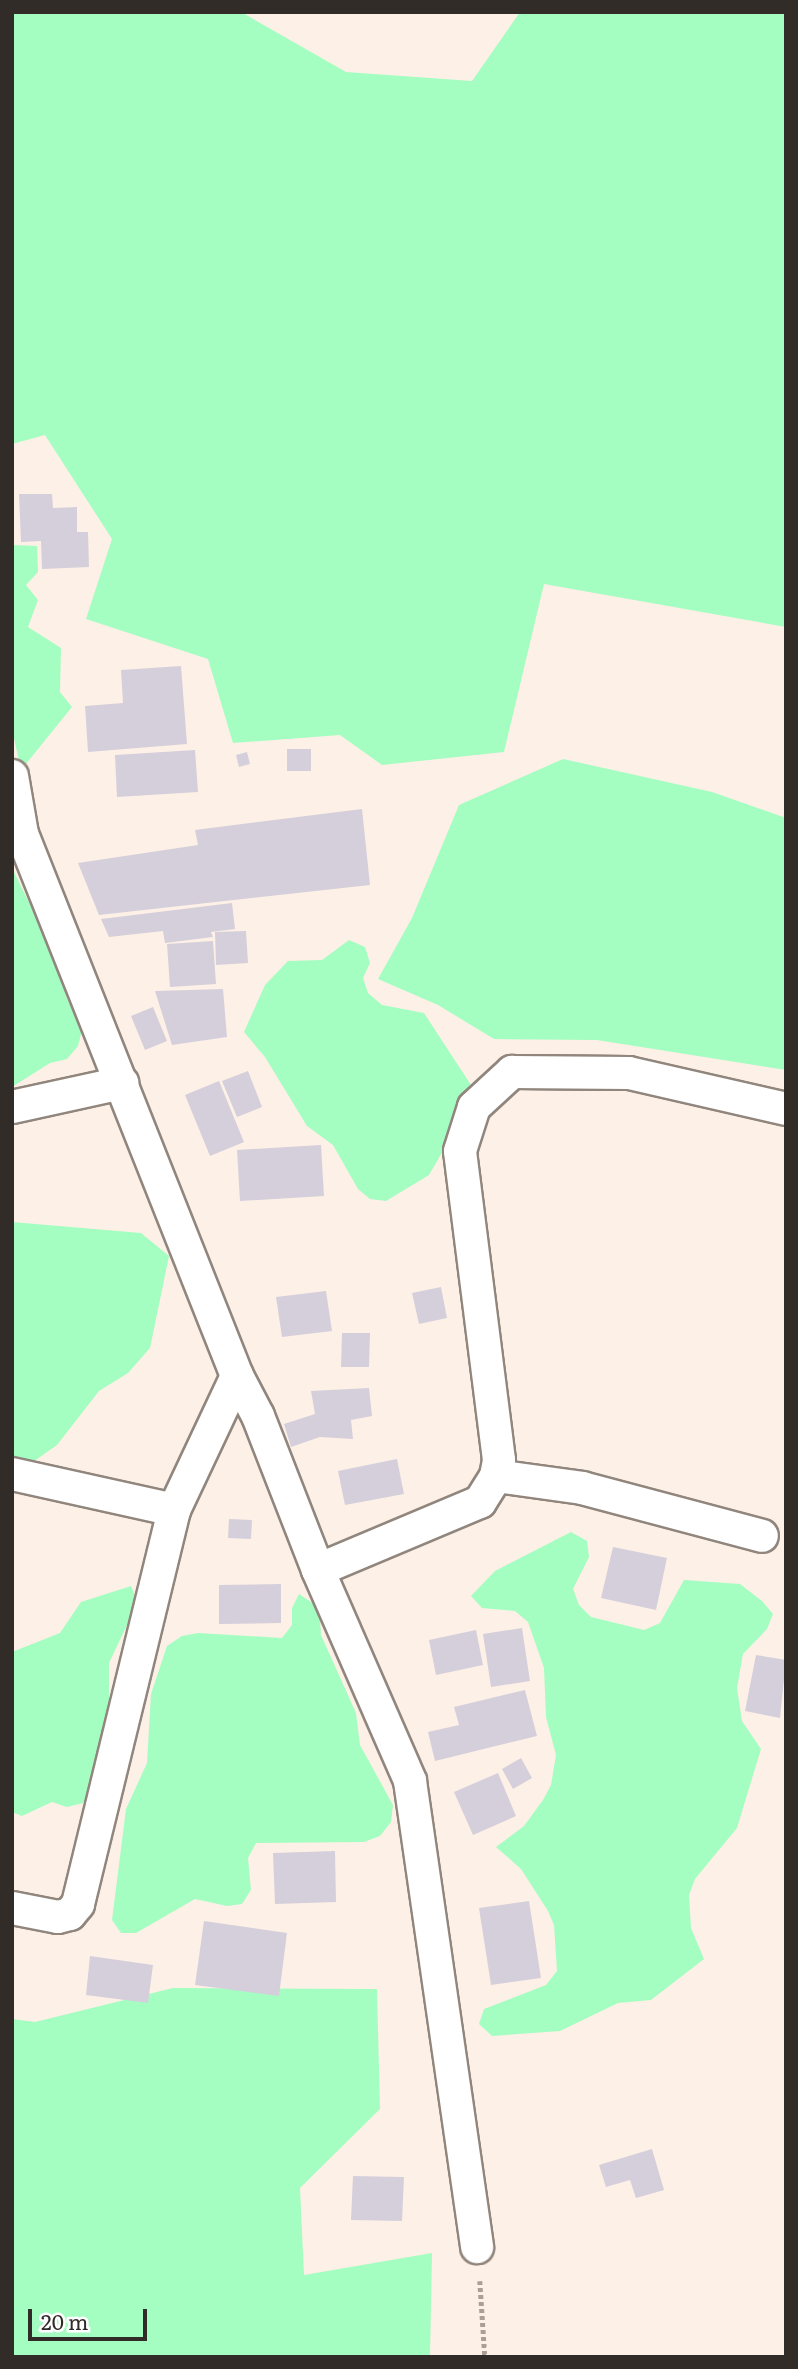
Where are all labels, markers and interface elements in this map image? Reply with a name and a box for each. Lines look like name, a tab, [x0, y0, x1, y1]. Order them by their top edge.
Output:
scale bar	[32, 2296, 150, 2340]
text: 20 m	[41, 2305, 88, 2336]

